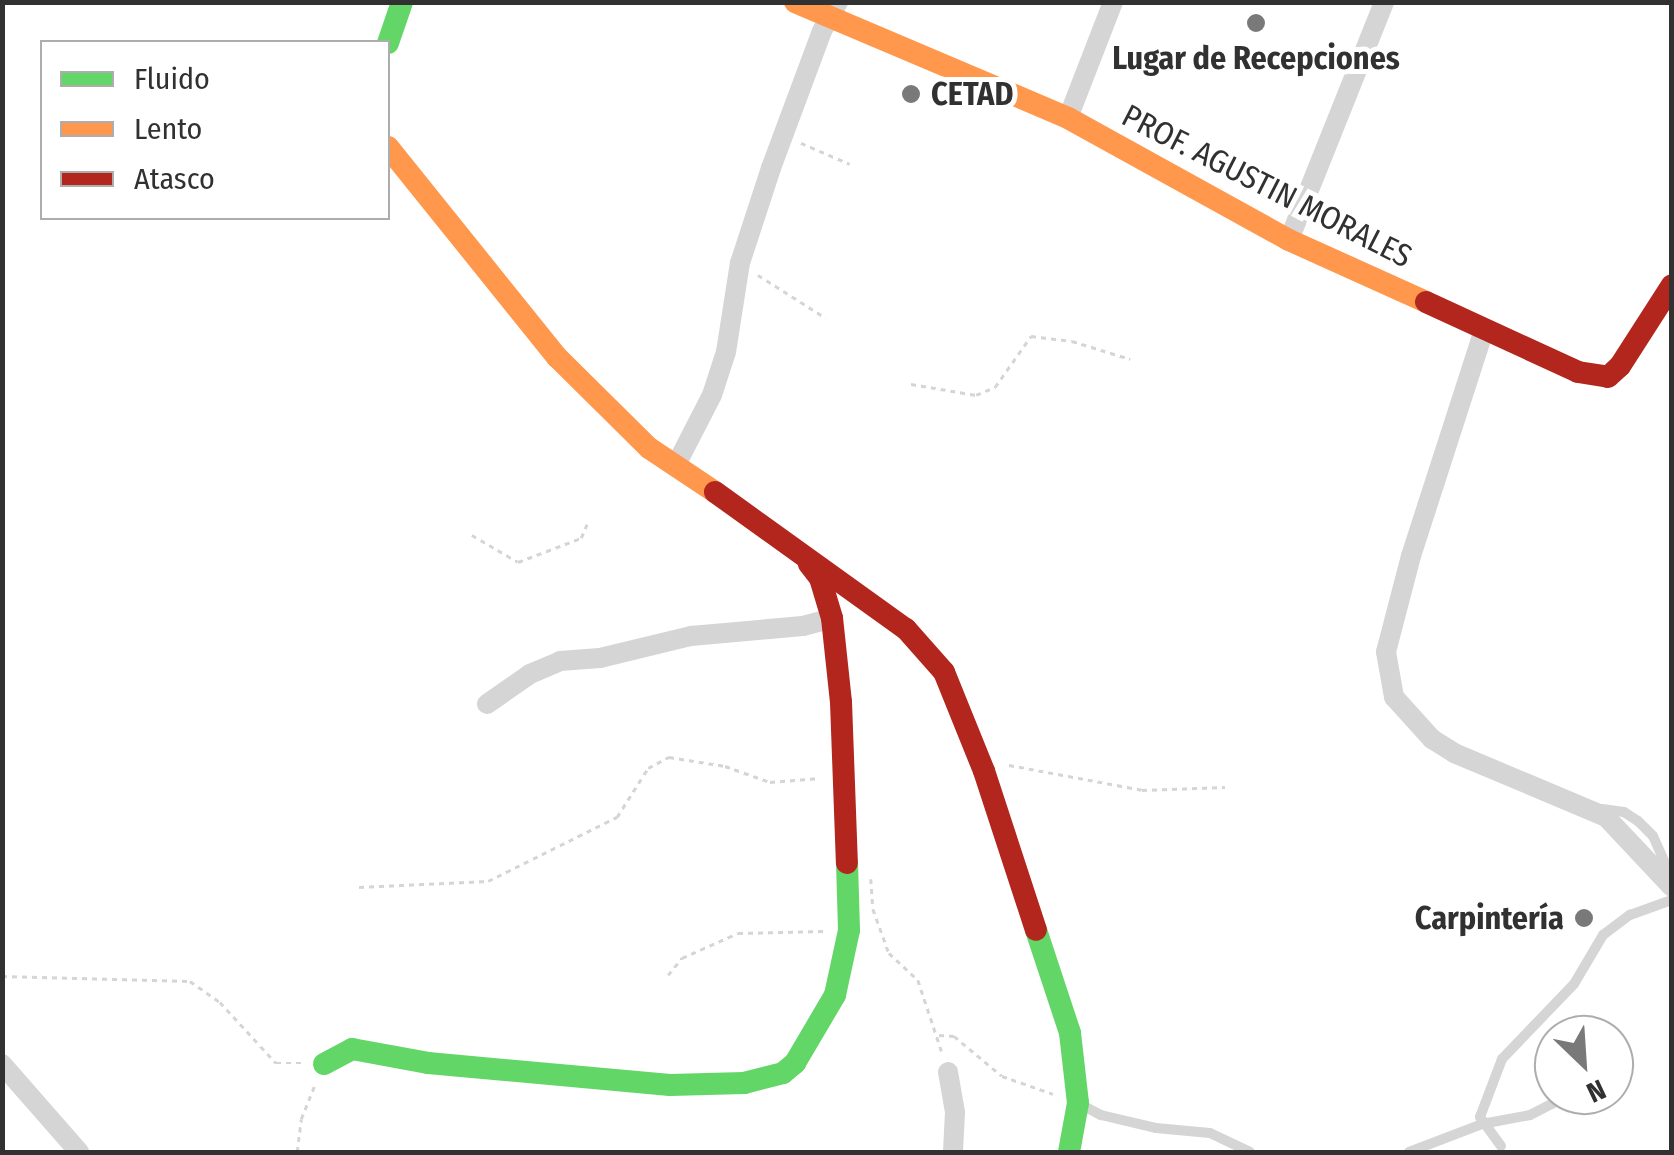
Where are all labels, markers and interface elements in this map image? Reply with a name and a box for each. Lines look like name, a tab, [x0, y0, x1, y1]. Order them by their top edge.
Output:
marker: Lugar de Recepciones	[1245, 12, 1267, 34]
place label: Lugar de Recepciones	[1112, 39, 1400, 77]
legend	[40, 40, 390, 220]
text: Fluido	[134, 61, 210, 97]
place label: CETAD	[931, 75, 1013, 113]
marker: CETAD	[900, 83, 922, 105]
street label: PROF. AGUSTIN MORALES	[1116, 96, 1418, 276]
text: Lento	[134, 111, 202, 147]
text: Atasco	[134, 161, 215, 197]
place label: Carpintería	[1415, 899, 1564, 937]
marker: Carpintería	[1573, 907, 1595, 929]
north arrow	[1534, 1015, 1634, 1115]
text: N	[1581, 1072, 1611, 1109]

